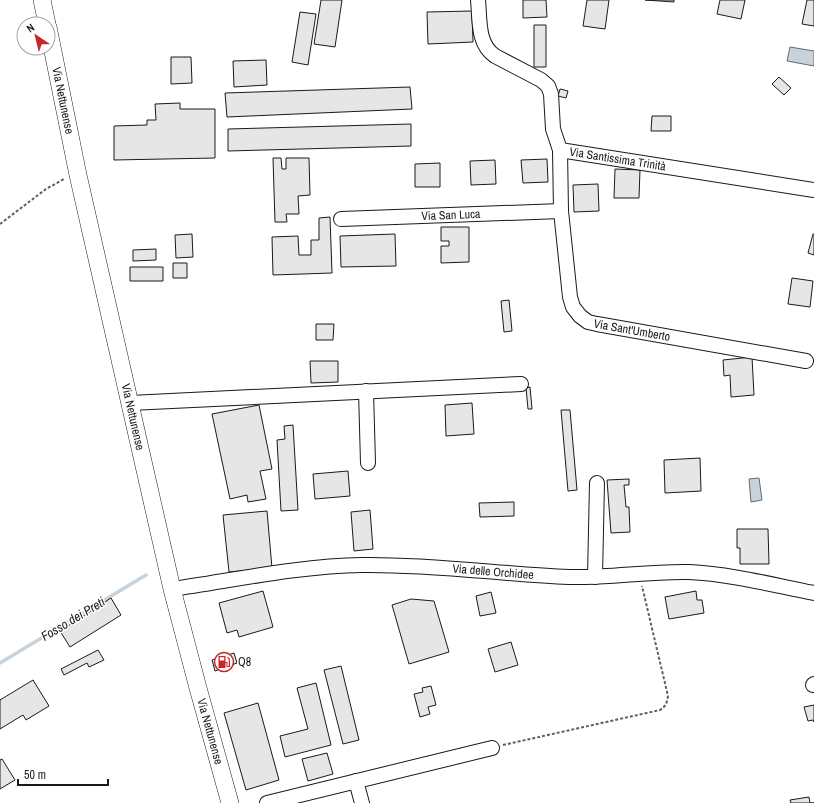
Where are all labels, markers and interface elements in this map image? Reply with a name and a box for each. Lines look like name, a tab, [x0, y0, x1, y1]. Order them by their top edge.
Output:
north arrow	[16, 16, 56, 56]
text: N	[24, 20, 37, 35]
street label: Via Nettunense	[48, 66, 77, 135]
street label: Via Santissima Trinità	[568, 144, 668, 175]
street label: Via San Luca	[421, 206, 481, 224]
street label: Via Sant'Umberto	[592, 315, 671, 345]
street label: Via Nettunense	[118, 382, 148, 452]
street label: Via delle Orchidee	[452, 561, 534, 583]
water label: Fosso dei Preti	[38, 593, 108, 645]
fuel station icon: Q8	[213, 651, 235, 673]
place label: Q8	[238, 654, 251, 670]
street label: Via Nettunense	[193, 697, 227, 766]
scale bar	[18, 761, 108, 787]
text: 50 m	[24, 767, 46, 783]

